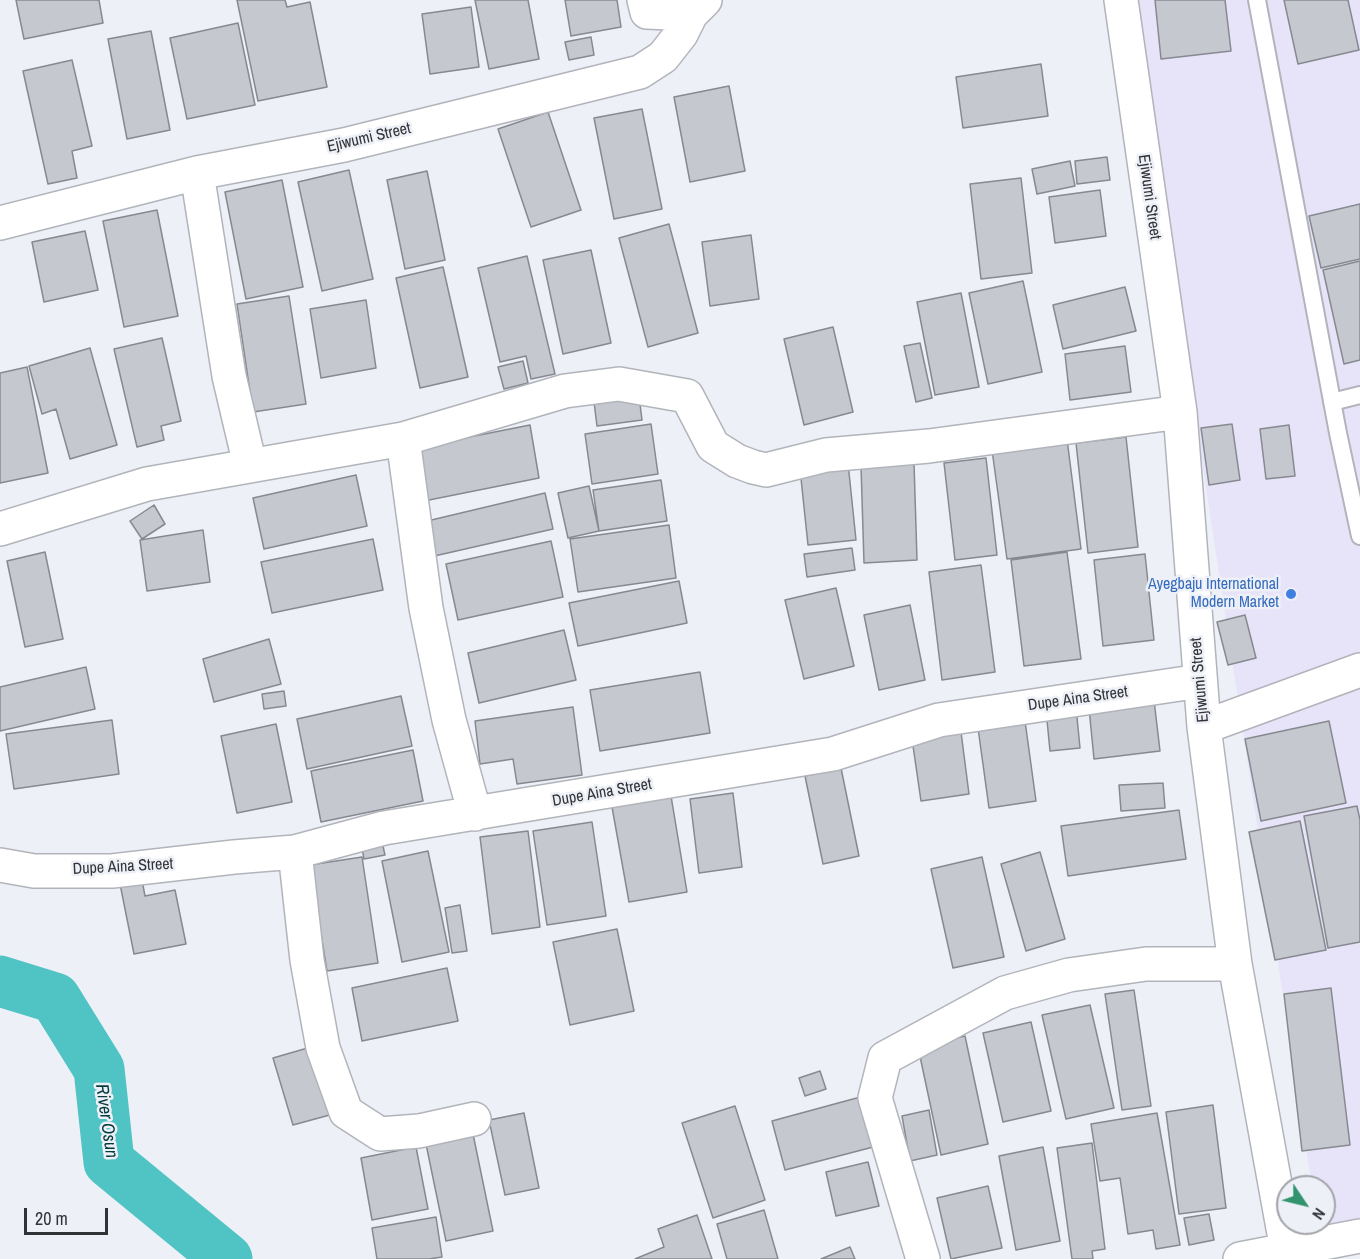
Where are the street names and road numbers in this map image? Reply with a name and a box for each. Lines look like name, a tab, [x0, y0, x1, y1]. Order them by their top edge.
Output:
street label: Ejiwumi Street	[325, 119, 413, 157]
street label: Ejiwumi Street	[1134, 153, 1164, 241]
street label: Ejiwumi Street	[1187, 637, 1213, 723]
street label: Dupe Aina Street	[1027, 682, 1129, 716]
street label: Dupe Aina Street	[551, 775, 653, 811]
street label: Dupe Aina Street	[72, 855, 174, 879]

